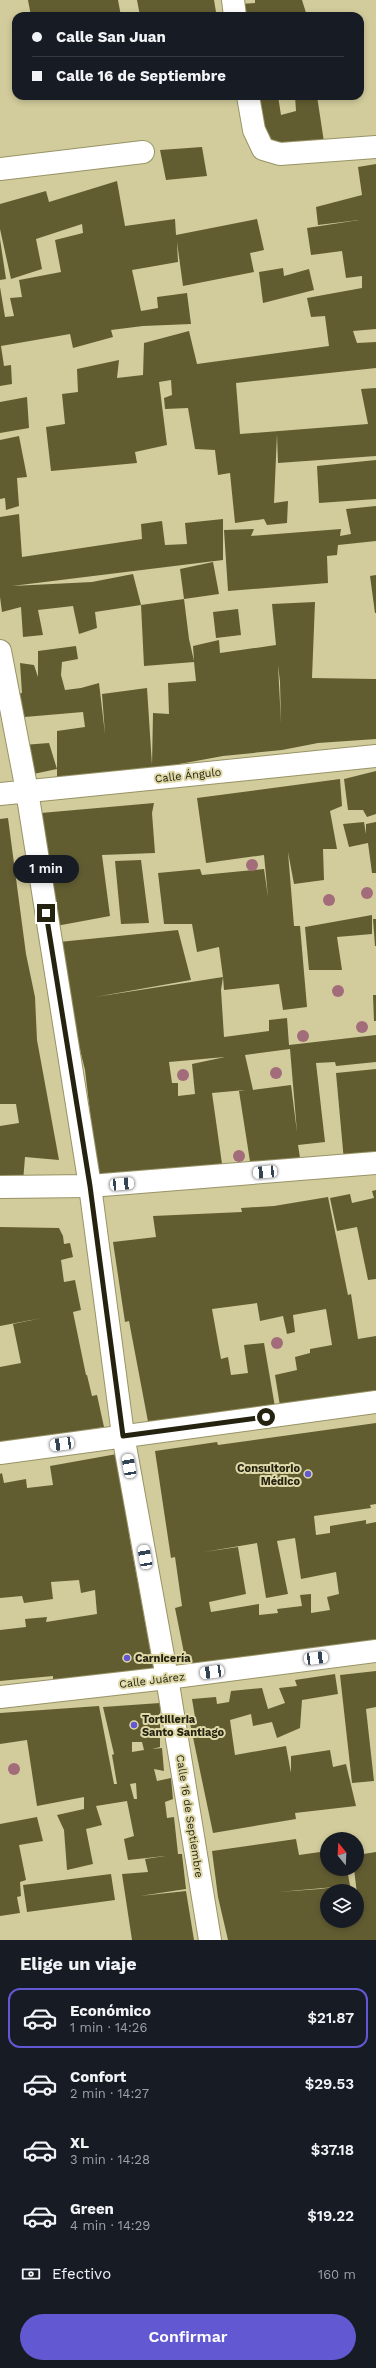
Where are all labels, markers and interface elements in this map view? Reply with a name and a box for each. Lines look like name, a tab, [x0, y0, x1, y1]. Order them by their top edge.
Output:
text: Calle San Juan	[56, 28, 166, 46]
text: Calle 16 de Septiembre	[56, 67, 226, 85]
street label: Calle Ángulo	[154, 765, 222, 785]
callout: 1 min	[13, 855, 79, 883]
text: 1 min	[29, 861, 63, 876]
route end	[37, 904, 55, 922]
car	[253, 1165, 277, 1179]
car	[110, 1177, 134, 1191]
route start	[257, 1408, 275, 1426]
car	[49, 1436, 75, 1452]
car	[121, 1453, 137, 1479]
place label: Consultorio Médico	[237, 1462, 300, 1488]
marker: Consultorio Médico	[303, 1469, 313, 1479]
car	[137, 1544, 153, 1570]
car	[303, 1651, 329, 1665]
place label: Carnicería	[135, 1652, 191, 1665]
marker: Carnicería	[122, 1653, 132, 1663]
car	[199, 1664, 225, 1680]
street label: Calle Juárez	[119, 1670, 186, 1691]
place label: Tortilleria Santo Santiago	[142, 1713, 225, 1739]
marker: Tortilleria Santo Santiago	[129, 1720, 139, 1730]
street label: Calle 16 de Septiembre	[173, 1754, 206, 1878]
north arrow	[320, 1832, 364, 1876]
map controls	[320, 1832, 364, 1928]
button: layers	[320, 1884, 364, 1928]
text: Elige un viaje	[20, 1953, 137, 1974]
icon: car	[22, 2000, 58, 2036]
text: Económico	[70, 2002, 151, 2020]
text: $21.87	[308, 2009, 354, 2027]
text: 1 min · 14:26	[70, 2020, 147, 2035]
icon: car	[22, 2066, 58, 2102]
text: Confort	[70, 2068, 126, 2086]
text: $29.53	[305, 2075, 354, 2093]
text: 2 min · 14:27	[70, 2086, 149, 2101]
icon: car	[22, 2132, 58, 2168]
text: XL	[70, 2134, 89, 2152]
text: $37.18	[311, 2141, 354, 2159]
text: 3 min · 14:28	[70, 2152, 150, 2167]
icon: car	[22, 2198, 58, 2234]
text: Green	[70, 2200, 114, 2218]
text: $19.22	[307, 2207, 354, 2225]
text: 4 min · 14:29	[70, 2218, 150, 2233]
icon: cash	[20, 2263, 42, 2285]
text: Efectivo	[52, 2265, 111, 2283]
text: 160 m	[318, 2267, 356, 2282]
button: Confirmar	[20, 2314, 356, 2360]

